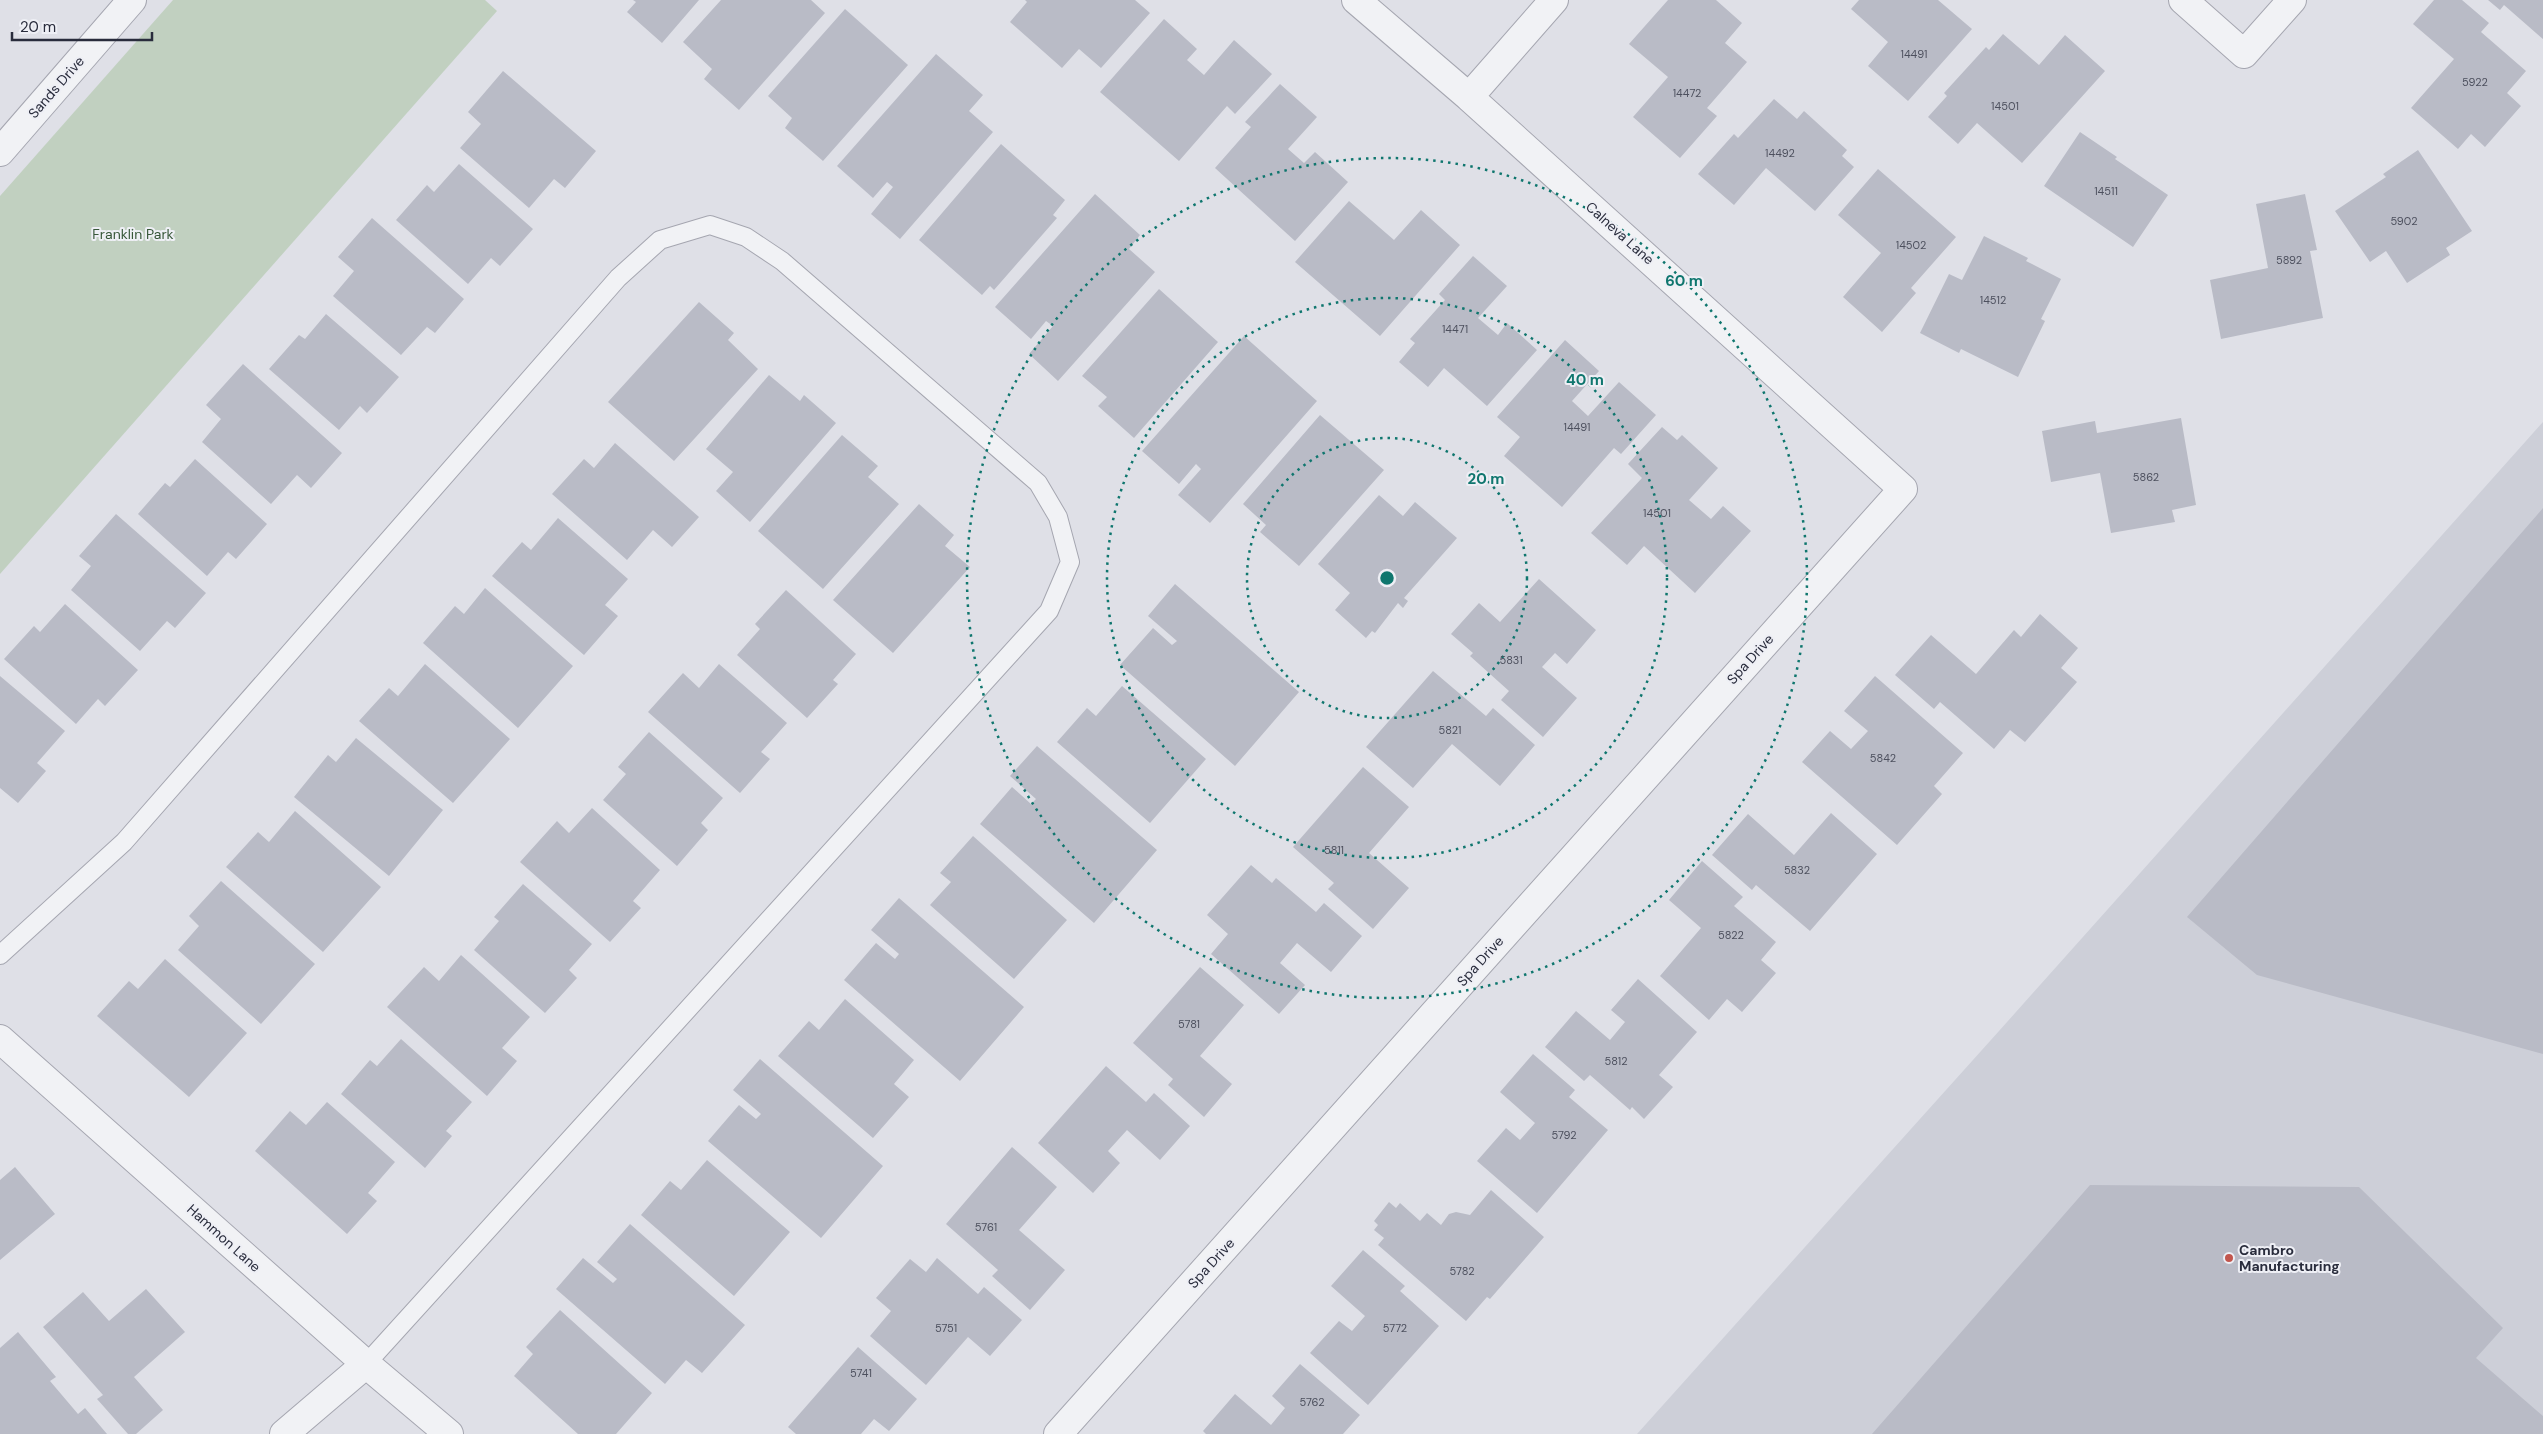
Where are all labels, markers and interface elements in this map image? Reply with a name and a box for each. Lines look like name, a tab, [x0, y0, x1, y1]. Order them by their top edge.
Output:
scale bar	[12, 10, 152, 42]
text: 20 m	[20, 17, 56, 37]
house number: 14491	[1901, 47, 1927, 61]
street label: Sands Drive	[24, 52, 88, 122]
house number: 5922	[2462, 75, 2488, 89]
house number: 14472	[1673, 86, 1701, 100]
house number: 14501	[1991, 99, 2019, 113]
house number: 14492	[1765, 146, 1795, 160]
house number: 14511	[2094, 184, 2118, 198]
street label: Calneva Lane	[1582, 198, 1658, 268]
house number: 5902	[2390, 214, 2418, 228]
park label: Franklin Park	[92, 225, 174, 243]
house number: 14502	[1896, 238, 1926, 252]
house number: 5892	[2276, 253, 2302, 267]
text: 60 m	[1665, 271, 1703, 291]
house number: 14512	[1980, 293, 2006, 307]
house number: 14471	[1442, 322, 1468, 336]
text: 40 m	[1566, 370, 1604, 390]
house number: 14491	[1564, 420, 1590, 434]
text: 20 m	[1468, 469, 1504, 489]
house number: 5862	[2133, 470, 2159, 484]
house number: 14501	[1643, 506, 1671, 520]
centre of rings	[1378, 569, 1396, 587]
street label: Spa Drive	[1723, 630, 1777, 688]
house number: 5831	[1499, 653, 1523, 667]
house number: 5821	[1439, 723, 1461, 737]
house number: 5842	[1870, 751, 1896, 765]
house number: 5811	[1324, 843, 1344, 857]
house number: 5832	[1784, 863, 1810, 877]
house number: 5822	[1718, 928, 1744, 942]
street label: Spa Drive	[1453, 932, 1507, 990]
house number: 5781	[1178, 1017, 1200, 1031]
house number: 5812	[1605, 1054, 1627, 1068]
house number: 5792	[1551, 1128, 1577, 1142]
street label: Hammon Lane	[183, 1200, 265, 1276]
house number: 5761	[975, 1220, 997, 1234]
street label: Spa Drive	[1184, 1234, 1238, 1292]
place label: Cambro Manufacturing	[2239, 1241, 2340, 1275]
marker: Cambro Manufacturing	[2223, 1252, 2235, 1264]
house number: 5782	[1449, 1264, 1475, 1278]
house number: 5751	[935, 1321, 957, 1335]
house number: 5772	[1383, 1321, 1407, 1335]
house number: 5741	[850, 1366, 872, 1380]
house number: 5762	[1299, 1395, 1325, 1409]

